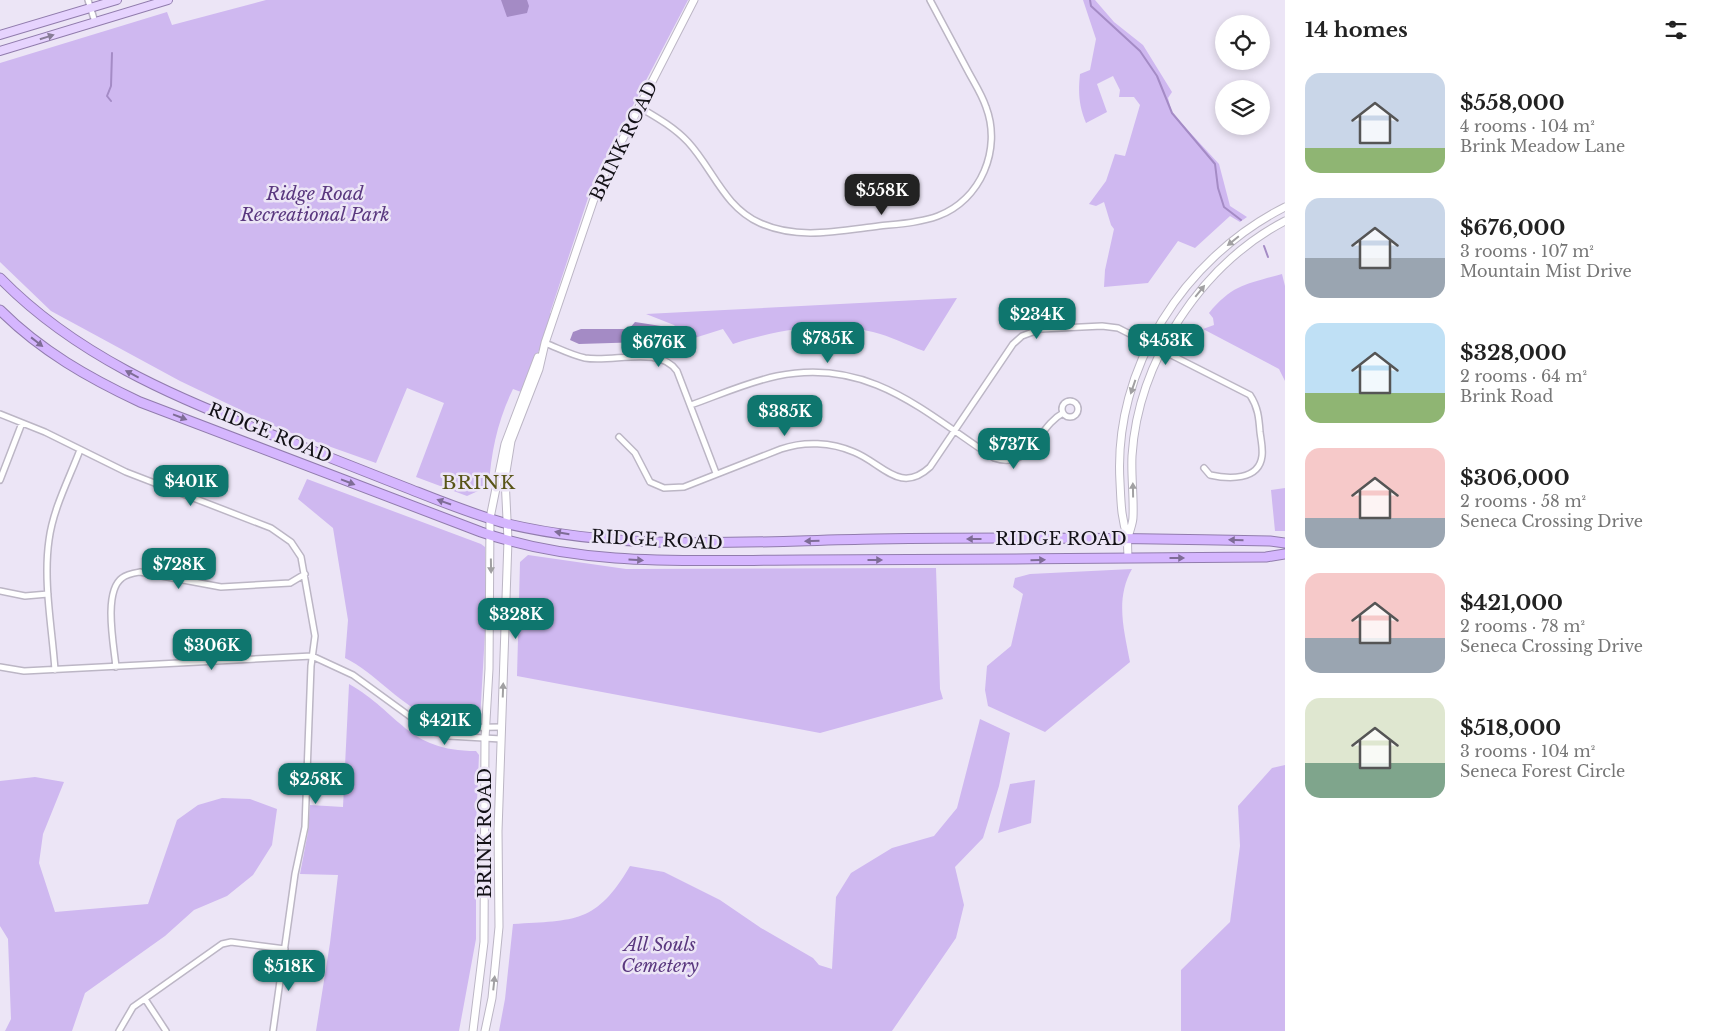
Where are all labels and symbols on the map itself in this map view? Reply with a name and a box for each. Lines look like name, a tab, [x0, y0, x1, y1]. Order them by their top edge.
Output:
one-way arrow	[39, 32, 54, 40]
street label: BRINK ROAD	[586, 78, 662, 204]
pin: $558K	[847, 174, 917, 216]
park label: Ridge Road Recreational Park	[239, 183, 390, 226]
one-way arrow	[1227, 235, 1240, 246]
one-way arrow	[1194, 285, 1205, 298]
pin: $234K	[1002, 298, 1072, 340]
pin: $785K	[793, 322, 863, 364]
pin: $453K	[1131, 324, 1201, 366]
pin: $676K	[624, 326, 694, 368]
one-way arrow	[30, 337, 44, 347]
one-way arrow	[125, 370, 139, 378]
one-way arrow	[1129, 380, 1137, 395]
pin: $385K	[750, 394, 820, 437]
street label: RIDGE ROAD	[205, 398, 335, 468]
one-way arrow	[173, 413, 188, 421]
pin: $737K	[979, 428, 1049, 470]
pin: $401K	[156, 464, 226, 507]
district label: BRINK	[442, 471, 516, 494]
one-way arrow	[341, 478, 356, 486]
one-way arrow	[1129, 482, 1137, 498]
one-way arrow	[436, 498, 451, 506]
street label: RIDGE ROAD	[591, 526, 723, 554]
one-way arrow	[554, 528, 570, 536]
street label: RIDGE ROAD	[995, 528, 1127, 550]
one-way arrow	[966, 535, 982, 543]
one-way arrow	[1228, 536, 1244, 544]
one-way arrow	[803, 537, 819, 545]
pin: $728K	[144, 548, 214, 590]
one-way arrow	[1169, 553, 1185, 561]
one-way arrow	[628, 556, 644, 564]
one-way arrow	[868, 556, 884, 564]
one-way arrow	[1030, 556, 1046, 564]
one-way arrow	[487, 559, 495, 575]
pin: $328K	[481, 598, 551, 640]
pin: $306K	[177, 628, 247, 671]
one-way arrow	[499, 682, 507, 698]
pin: $421K	[410, 704, 480, 746]
pin: $258K	[281, 762, 351, 805]
street label: BRINK ROAD	[474, 768, 496, 898]
park label: All Souls Cemetery	[621, 934, 699, 977]
pin: $518K	[254, 950, 324, 992]
one-way arrow	[490, 975, 498, 991]

